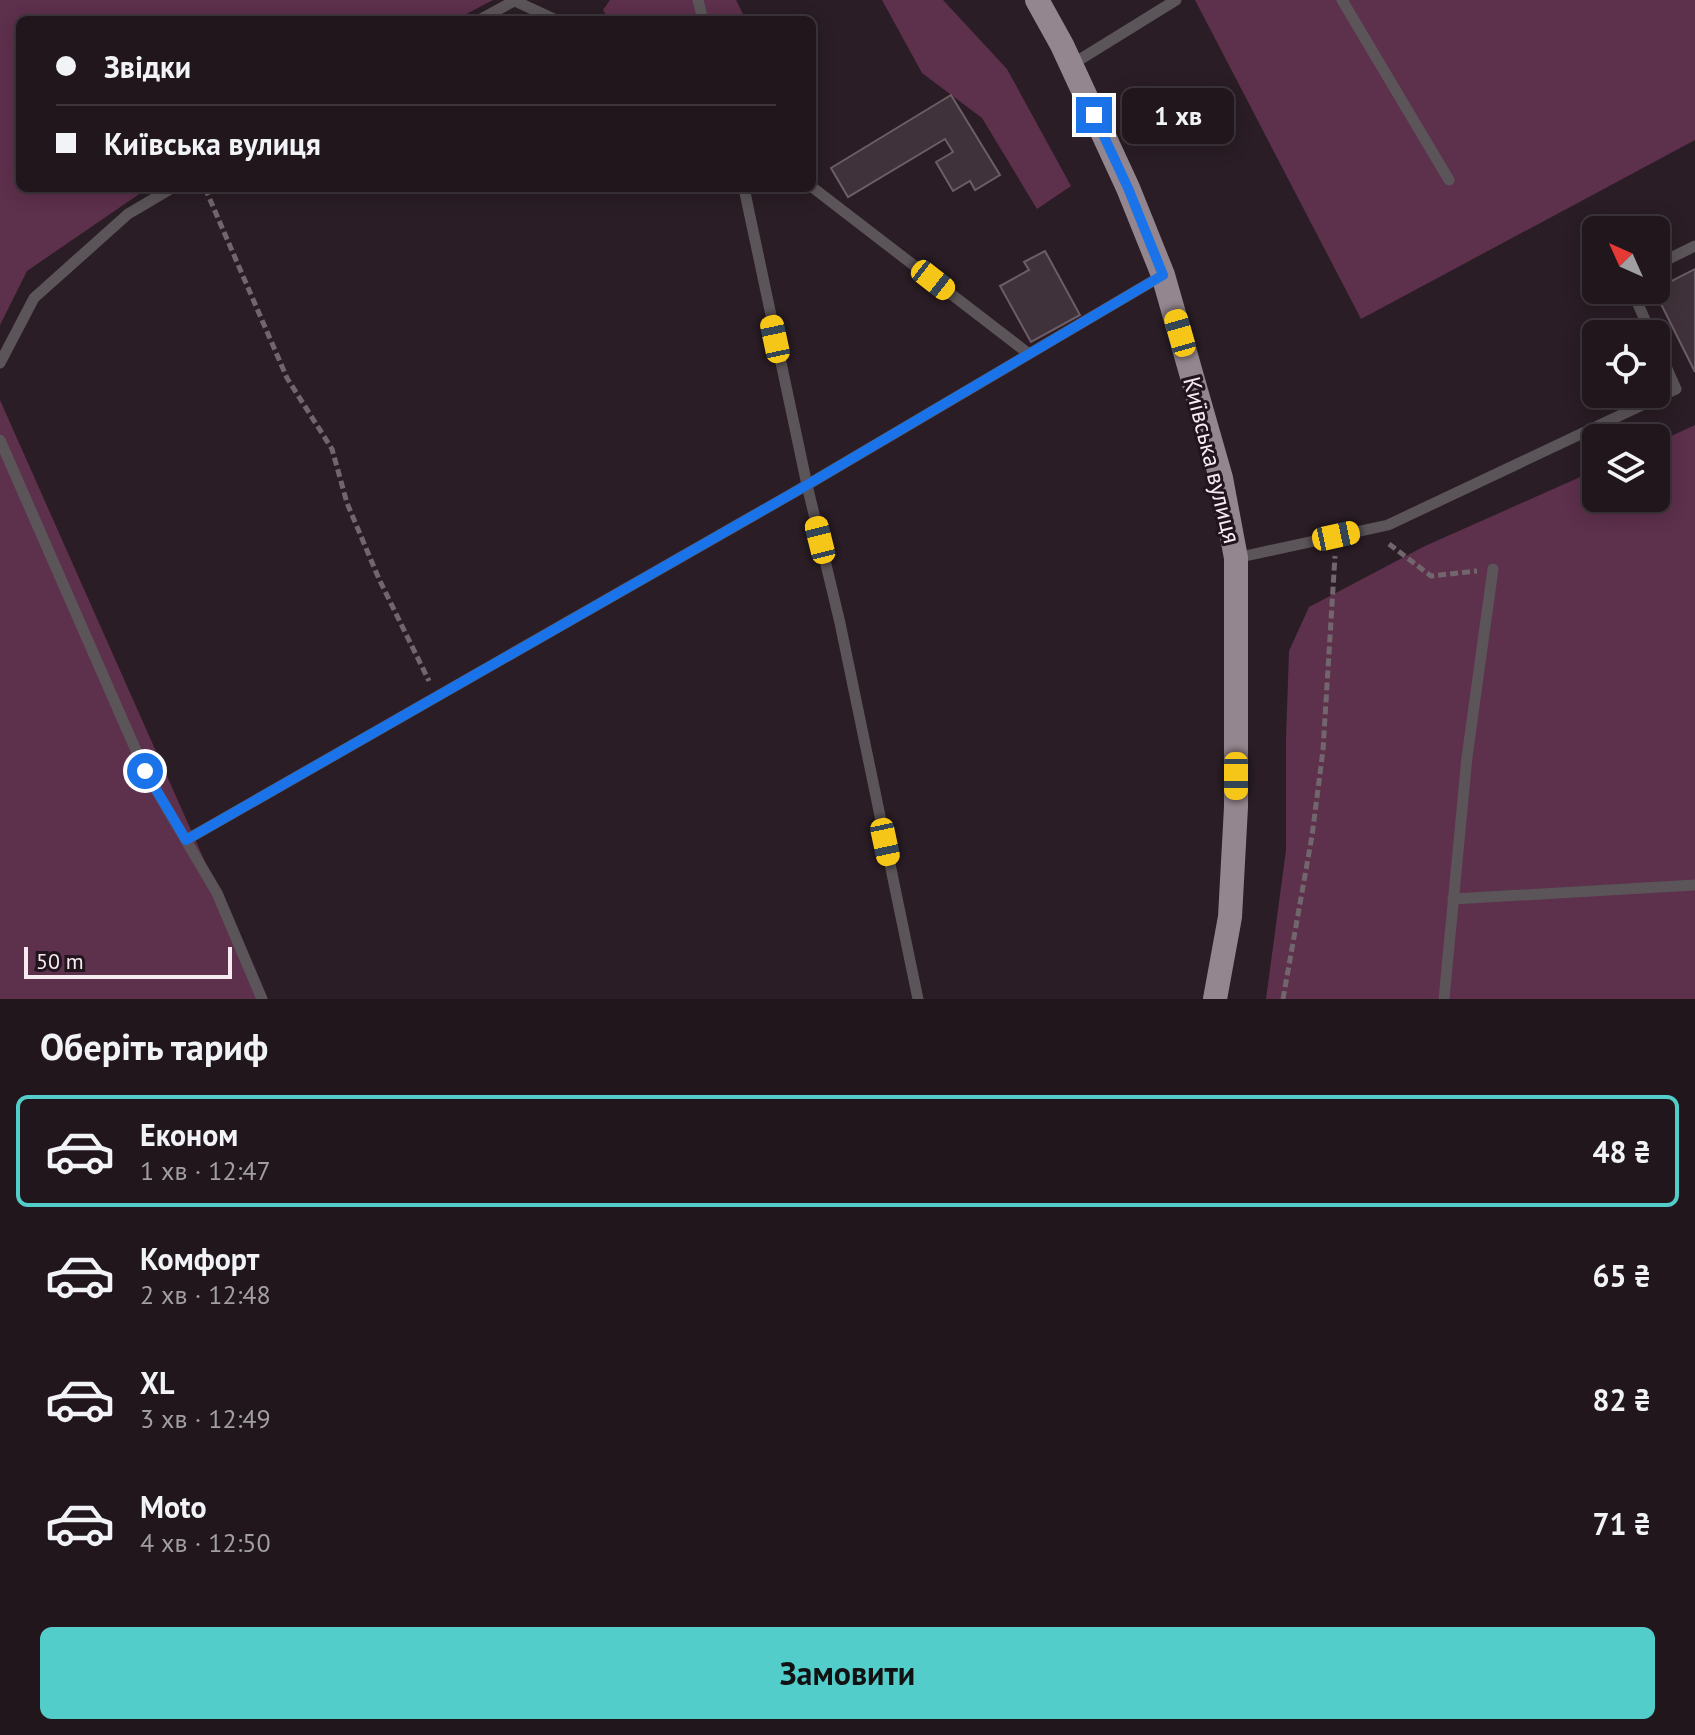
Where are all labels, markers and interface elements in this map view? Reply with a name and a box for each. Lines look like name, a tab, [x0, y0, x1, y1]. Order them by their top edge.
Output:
text: Звідки	[104, 47, 191, 86]
callout: 1 хв	[1122, 87, 1234, 143]
route end	[1076, 97, 1112, 133]
text: 1 хв	[1154, 99, 1202, 132]
text: Київська вулиця	[104, 124, 321, 163]
north arrow	[1582, 216, 1670, 304]
map controls	[1582, 216, 1670, 512]
car	[907, 256, 959, 304]
car	[1162, 307, 1198, 359]
car	[758, 313, 792, 365]
button: locate	[1582, 320, 1670, 408]
street label: Київська вулиця	[1176, 373, 1248, 547]
button: layers	[1582, 424, 1670, 512]
car	[803, 514, 837, 566]
car	[1310, 519, 1362, 553]
car	[1224, 752, 1248, 800]
route start	[127, 753, 163, 789]
car	[868, 816, 902, 868]
scale bar	[24, 943, 232, 979]
text: 50 m	[36, 947, 84, 975]
text: Оберіть тариф	[40, 1023, 268, 1070]
icon: car	[44, 1115, 116, 1187]
text: Економ	[140, 1115, 238, 1154]
text: 48 ₴	[1592, 1132, 1651, 1171]
text: 1 хв · 12:47	[140, 1154, 271, 1187]
icon: car	[44, 1239, 116, 1311]
text: Комфорт	[140, 1239, 259, 1278]
text: 65 ₴	[1592, 1256, 1651, 1295]
text: 2 хв · 12:48	[140, 1278, 271, 1311]
icon: car	[44, 1363, 116, 1435]
text: XL	[140, 1363, 174, 1402]
text: 82 ₴	[1592, 1380, 1651, 1419]
text: 3 хв · 12:49	[140, 1402, 271, 1435]
icon: car	[44, 1487, 116, 1559]
text: Moto	[140, 1487, 207, 1526]
text: 71 ₴	[1592, 1504, 1651, 1543]
text: 4 хв · 12:50	[140, 1526, 271, 1559]
button: Замовити	[40, 1627, 1655, 1719]

